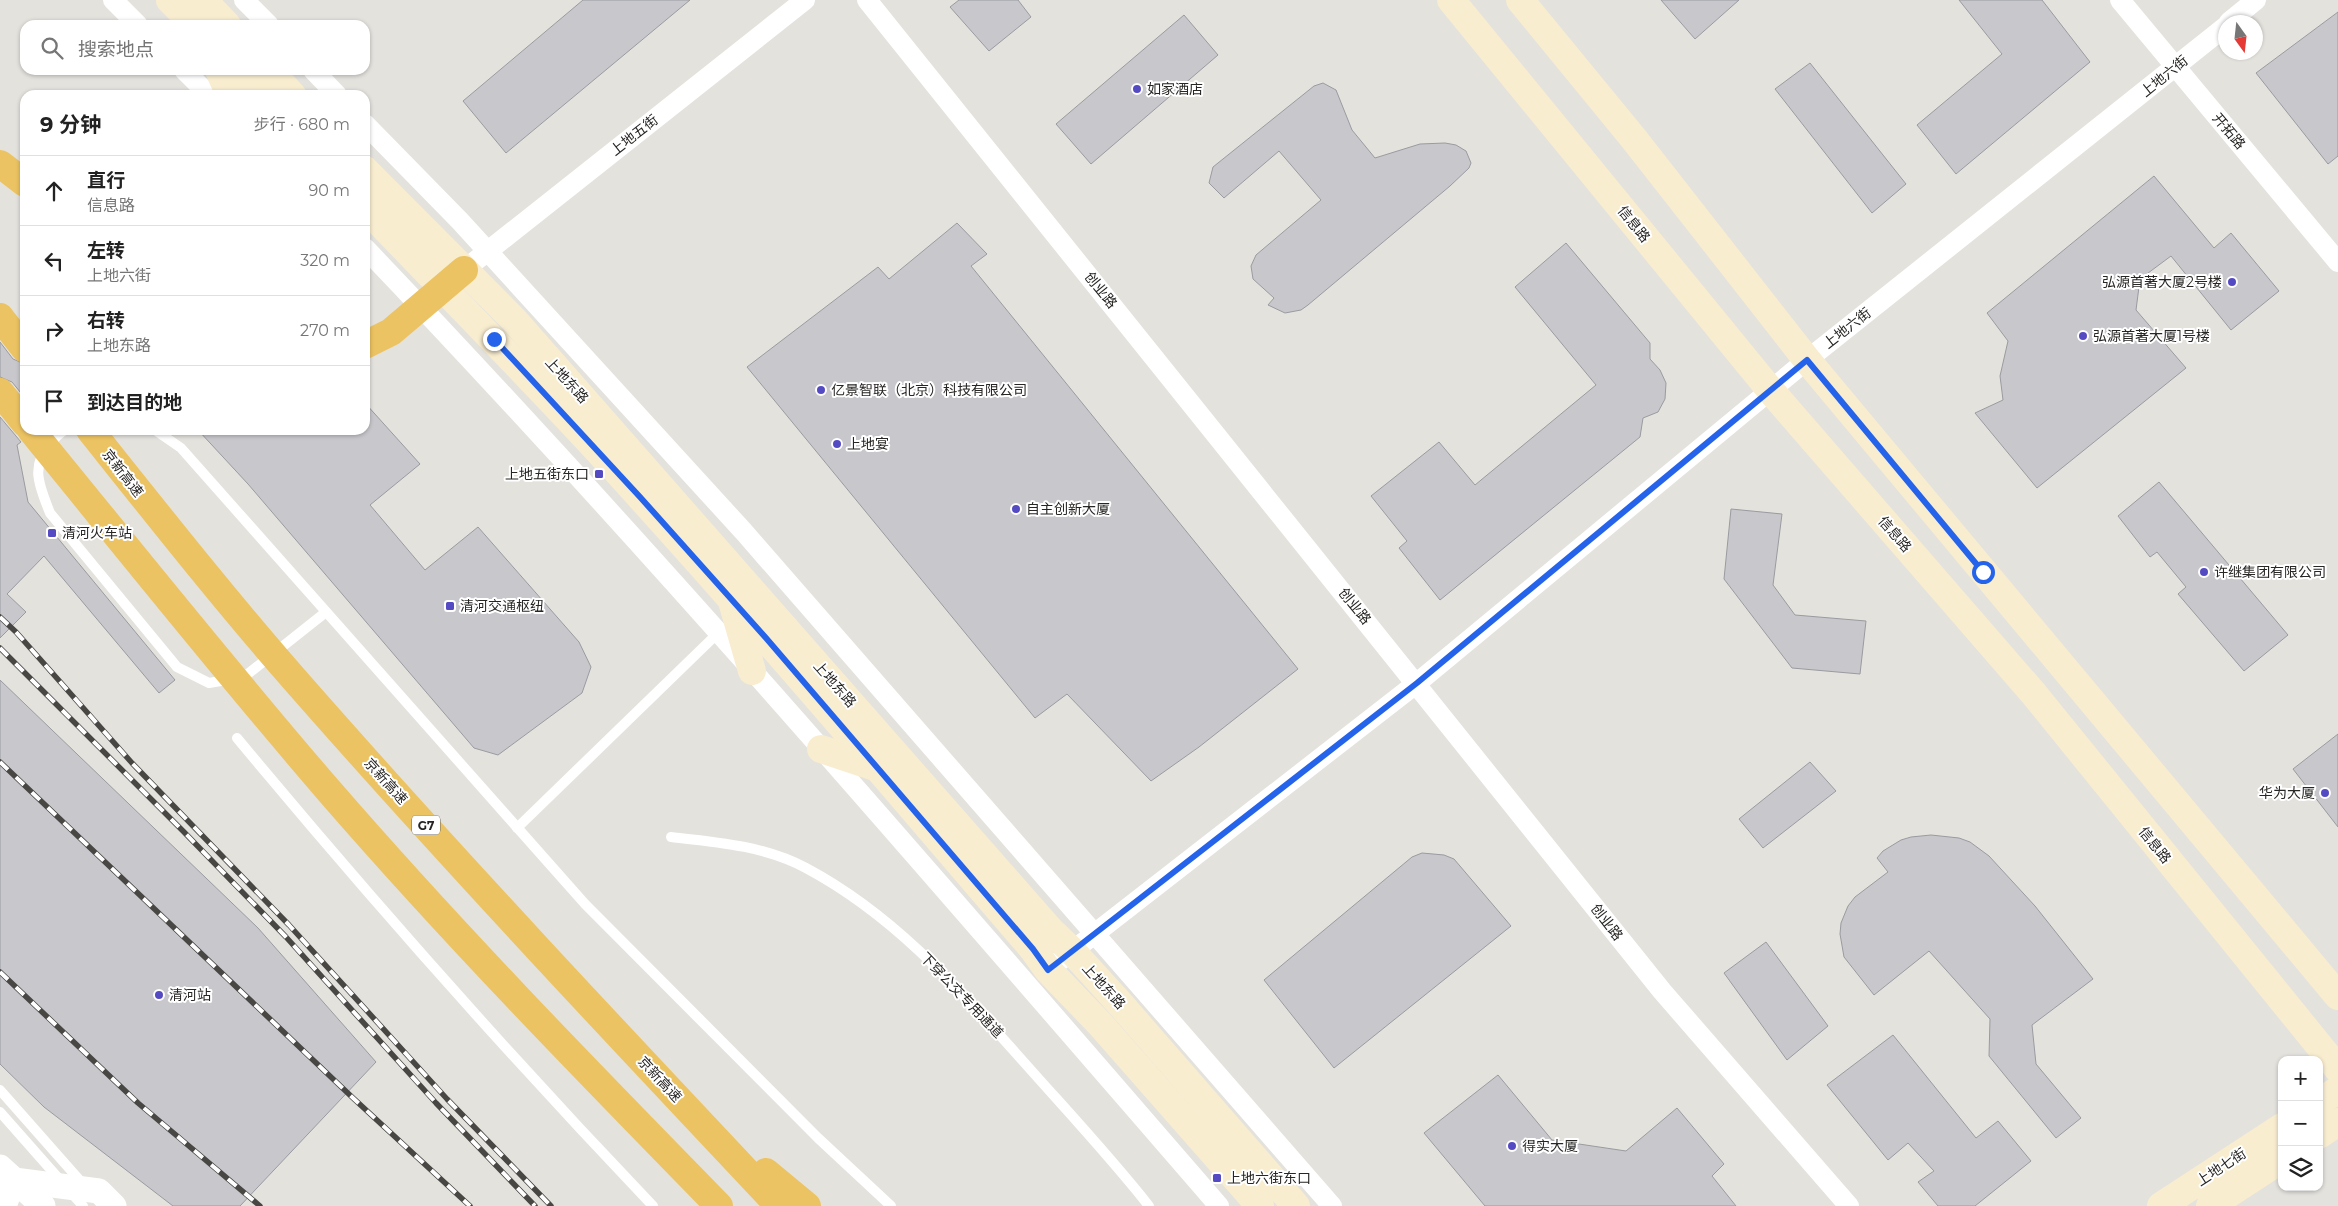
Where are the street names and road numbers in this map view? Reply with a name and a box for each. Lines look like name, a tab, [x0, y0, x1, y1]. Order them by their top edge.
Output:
street label: 上地六街	[2137, 51, 2191, 101]
street label: 开拓路	[2209, 109, 2249, 153]
street label: 上地五街	[606, 111, 662, 159]
street label: 信息路	[1614, 202, 1654, 246]
street label: 创业路	[1081, 268, 1121, 312]
street label: 上地六街	[1819, 304, 1875, 352]
street label: 上地东路	[542, 353, 592, 407]
street label: 京新高速	[99, 445, 147, 501]
street label: 信息路	[1874, 512, 1916, 556]
street label: 创业路	[1335, 584, 1375, 628]
street label: 上地东路	[810, 657, 860, 711]
street label: 京新高速	[361, 754, 411, 808]
road number: G7	[412, 816, 440, 834]
street label: 信息路	[2135, 823, 2175, 867]
street label: 创业路	[1587, 900, 1627, 944]
street label: 下穿公交专用通道	[917, 948, 1007, 1042]
street label: 上地东路	[1079, 959, 1129, 1013]
street label: 京新高速	[634, 1052, 686, 1106]
street label: 上地七街	[2193, 1144, 2249, 1190]

